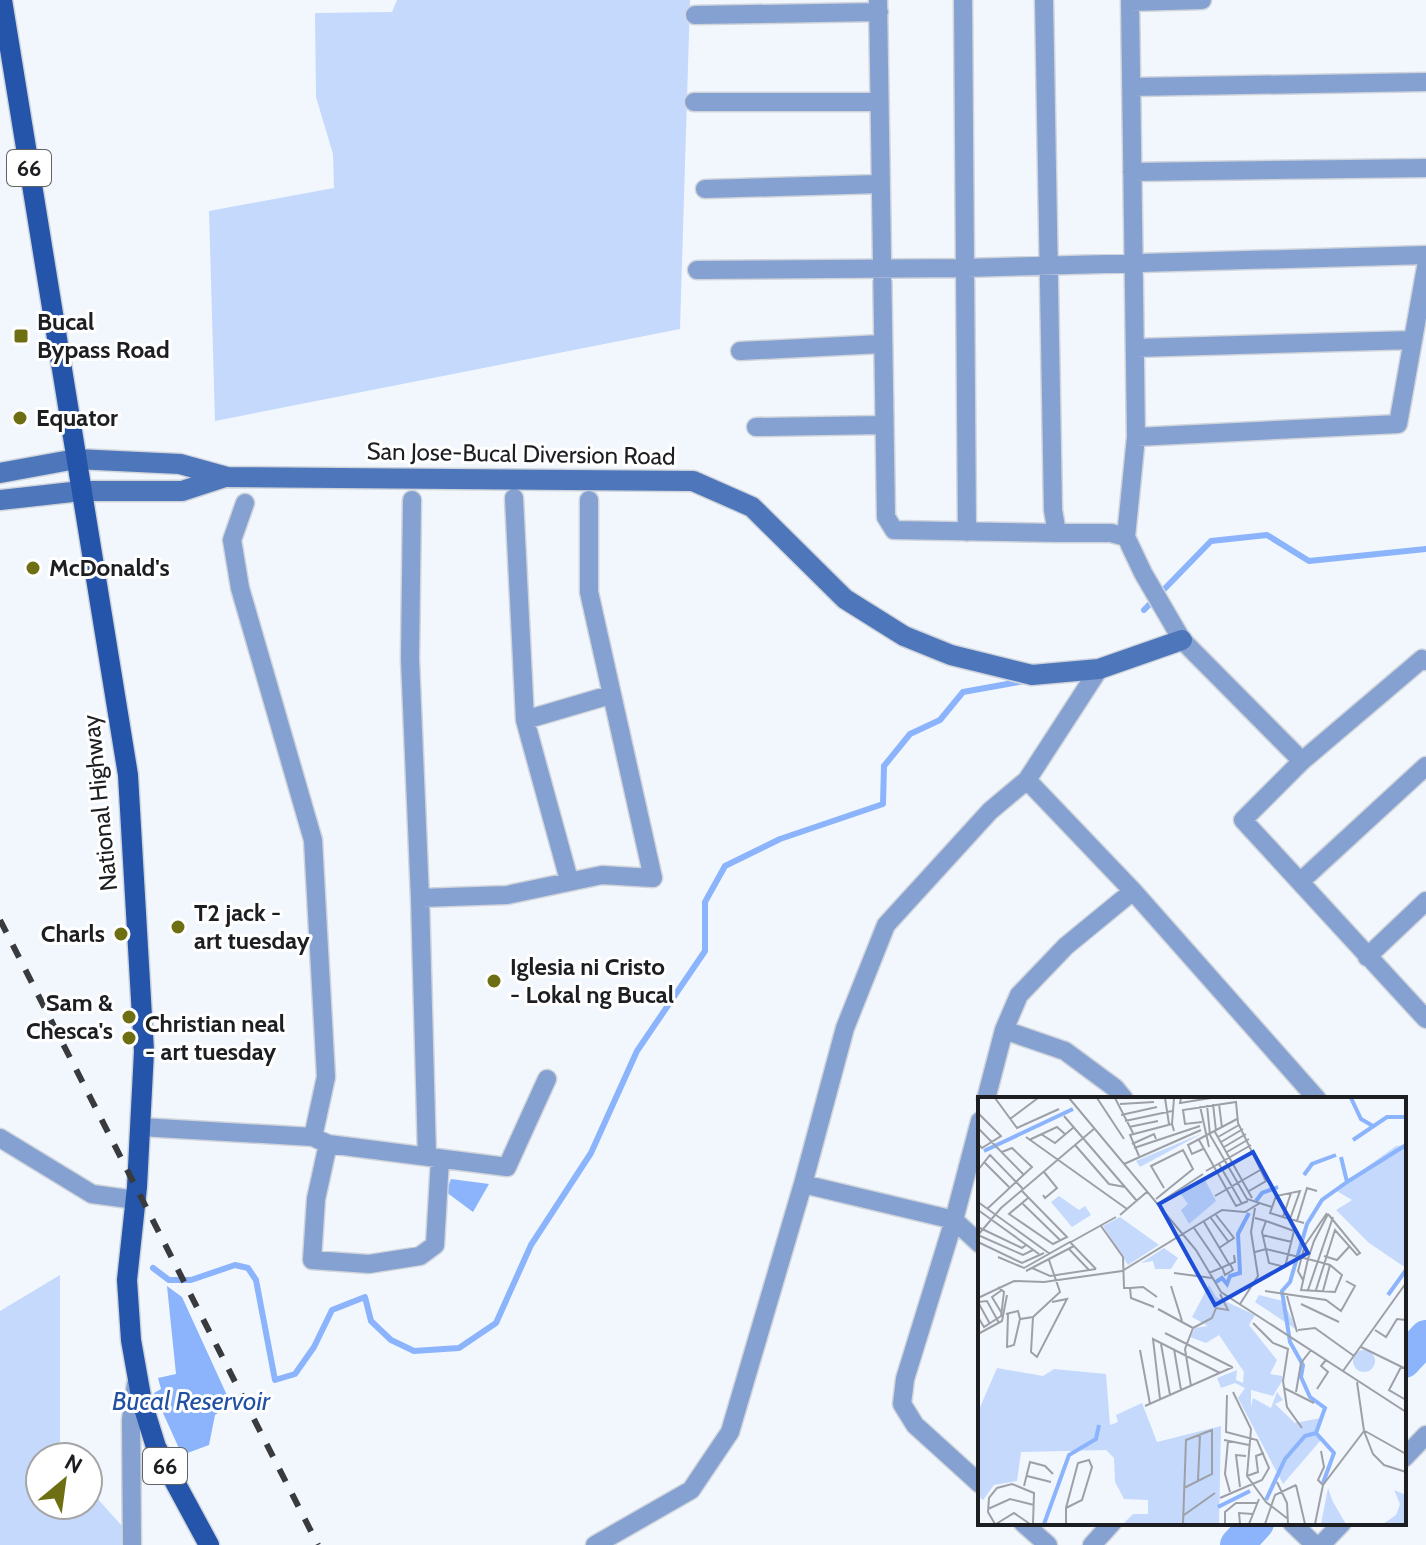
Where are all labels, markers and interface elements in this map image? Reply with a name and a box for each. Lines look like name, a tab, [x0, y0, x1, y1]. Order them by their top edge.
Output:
road number: 66	[7, 150, 51, 186]
place label: Bucal Bypass Road	[37, 307, 170, 364]
marker: Bucal Bypass Road	[12, 327, 30, 345]
place label: Equator	[36, 403, 118, 432]
marker: Equator	[11, 409, 29, 427]
street label: San Jose-Bucal Diversion Road	[366, 436, 676, 471]
place label: McDonald's	[49, 553, 170, 582]
marker: McDonald's	[24, 559, 42, 577]
street label: National Highway	[76, 713, 123, 893]
place label: T2 jack - art tuesday	[194, 898, 310, 955]
marker: T2 jack - art tuesday	[169, 918, 187, 936]
place label: Charls	[41, 919, 105, 948]
marker: Charls	[112, 925, 130, 943]
place label: Iglesia ni Cristo - Lokal ng Bucal	[510, 952, 674, 1009]
marker: Iglesia ni Cristo - Lokal ng Bucal	[485, 972, 503, 990]
place label: Sam & Chesca's	[26, 988, 113, 1045]
marker: Sam & Chesca's	[120, 1008, 138, 1026]
place label: Christian neal - art tuesday	[145, 1009, 285, 1066]
marker: Christian neal - art tuesday	[120, 1029, 138, 1047]
inset map	[978, 1097, 1406, 1525]
water label: Bucal Reservoir	[112, 1385, 271, 1417]
north arrow	[24, 1441, 104, 1521]
text: N	[60, 1448, 87, 1480]
road number: 66	[143, 1448, 187, 1484]

